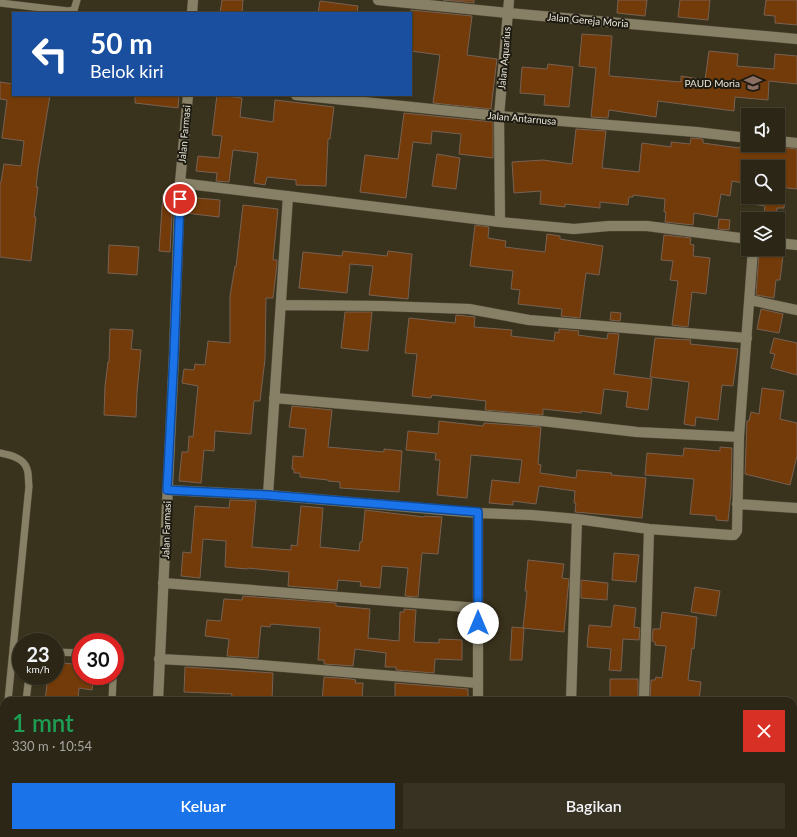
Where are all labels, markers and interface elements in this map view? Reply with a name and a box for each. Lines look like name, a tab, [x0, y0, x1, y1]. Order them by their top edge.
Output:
street label: Jalan Gereja Moria	[547, 10, 629, 30]
text: 50 m	[90, 26, 153, 60]
street label: Jalan Aquarius	[495, 26, 513, 90]
icon: left	[24, 28, 76, 80]
text: Belok kiri	[90, 60, 164, 82]
school or university icon: PAUD Moria	[743, 73, 763, 93]
place label: PAUD Moria	[685, 77, 740, 89]
street label: Jalan Farmasi	[175, 105, 193, 163]
map controls	[741, 108, 785, 256]
button: sound	[741, 108, 785, 152]
street label: Jalan Antarnusa	[487, 109, 557, 127]
button: search	[741, 160, 785, 204]
pin	[163, 182, 197, 216]
icon: arrive	[169, 188, 191, 210]
button: layers	[741, 212, 785, 256]
street label: Jalan Farmasi	[159, 501, 173, 559]
position arrow	[457, 602, 499, 644]
speed limit sign: 30	[72, 633, 124, 685]
text: 23	[26, 642, 50, 666]
text: km/h	[26, 663, 50, 675]
text: 1 mnt	[12, 708, 74, 737]
button: close	[743, 710, 785, 752]
text: 330 m · 10:54	[12, 738, 92, 754]
button: Keluar	[12, 783, 395, 829]
button: Bagikan	[403, 783, 785, 829]

